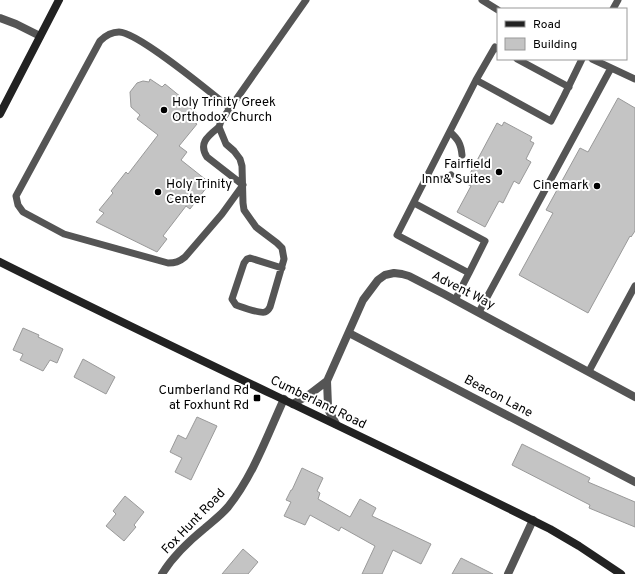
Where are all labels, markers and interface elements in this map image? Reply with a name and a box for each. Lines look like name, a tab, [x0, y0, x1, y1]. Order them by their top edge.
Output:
legend	[497, 8, 627, 60]
text: Road	[533, 17, 561, 33]
text: Building	[533, 37, 577, 53]
place label: Holy Trinity Greek Orthodox Church	[172, 95, 276, 126]
marker: Holy Trinity Greek Orthodox Church	[159, 105, 169, 115]
place label: Fairfield Inn & Suites	[421, 157, 491, 188]
marker: Fairfield Inn & Suites	[494, 167, 504, 177]
place label: Holy Trinity Center	[166, 177, 232, 208]
place label: Cinemark	[533, 178, 589, 194]
marker: Cinemark	[592, 181, 602, 191]
marker: Holy Trinity Center	[153, 187, 163, 197]
street label: Advent Way	[429, 268, 497, 314]
street label: Beacon Lane	[461, 372, 535, 422]
street label: Cumberland Road	[267, 373, 369, 433]
place label: Cumberland Rd at Foxhunt Rd	[159, 383, 249, 414]
marker: Cumberland Rd at Foxhunt Rd	[252, 393, 262, 403]
street label: Fox Hunt Road	[159, 486, 229, 558]

